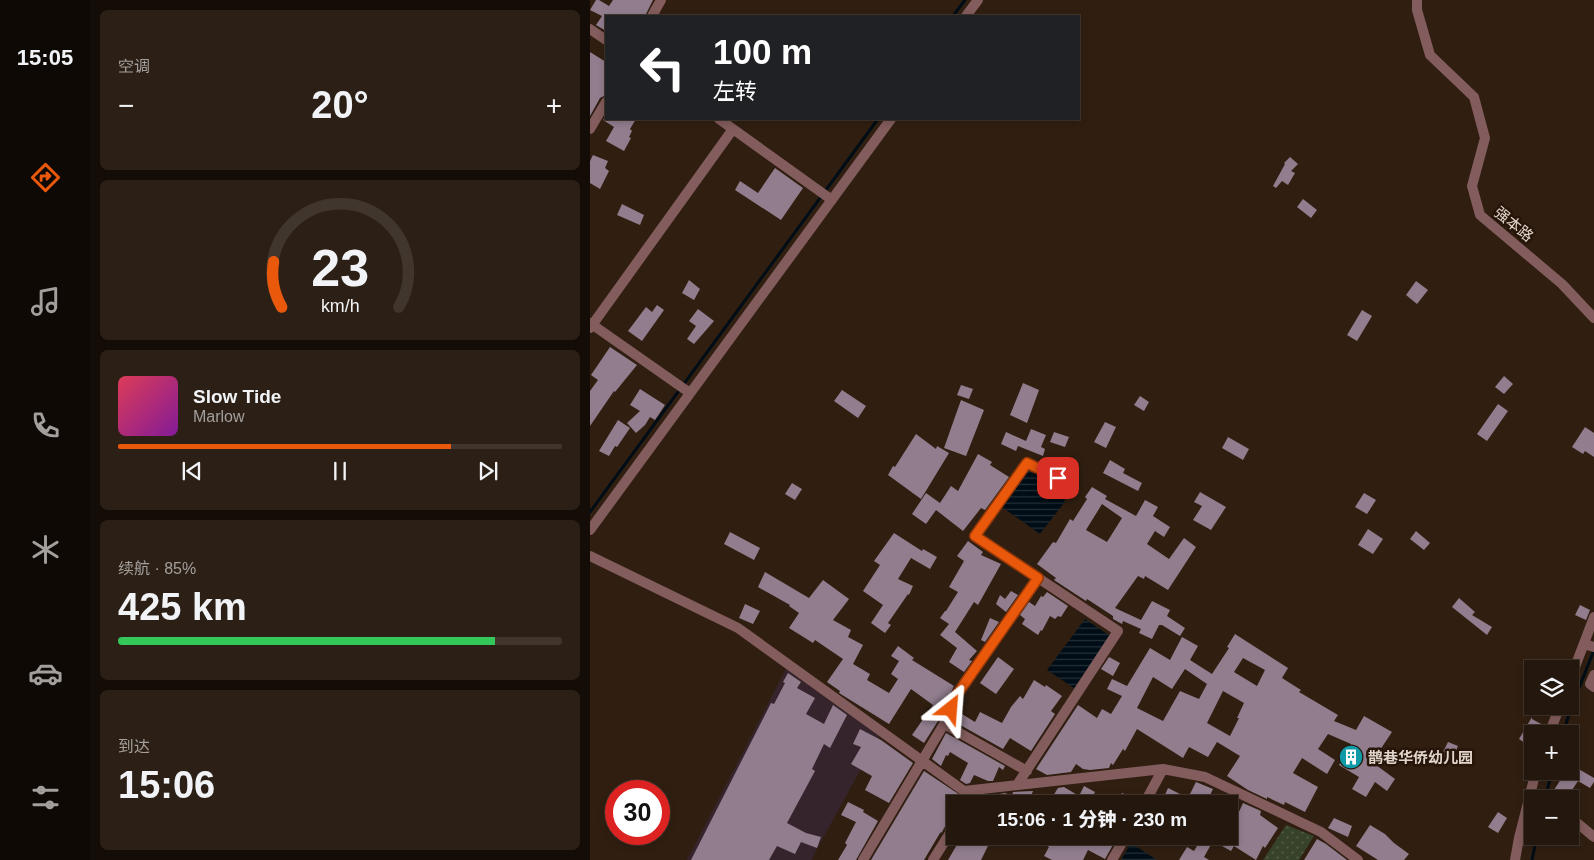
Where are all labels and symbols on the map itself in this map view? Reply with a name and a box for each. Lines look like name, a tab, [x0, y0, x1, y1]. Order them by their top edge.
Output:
street label: 强本路	[1491, 203, 1537, 245]
pin	[1037, 457, 1079, 499]
position arrow	[924, 682, 976, 734]
building icon: 鹊巷华侨幼儿园	[1338, 744, 1364, 770]
place label: 鹊巷华侨幼儿园	[1368, 749, 1473, 766]
speed limit sign: 30	[605, 780, 670, 845]

